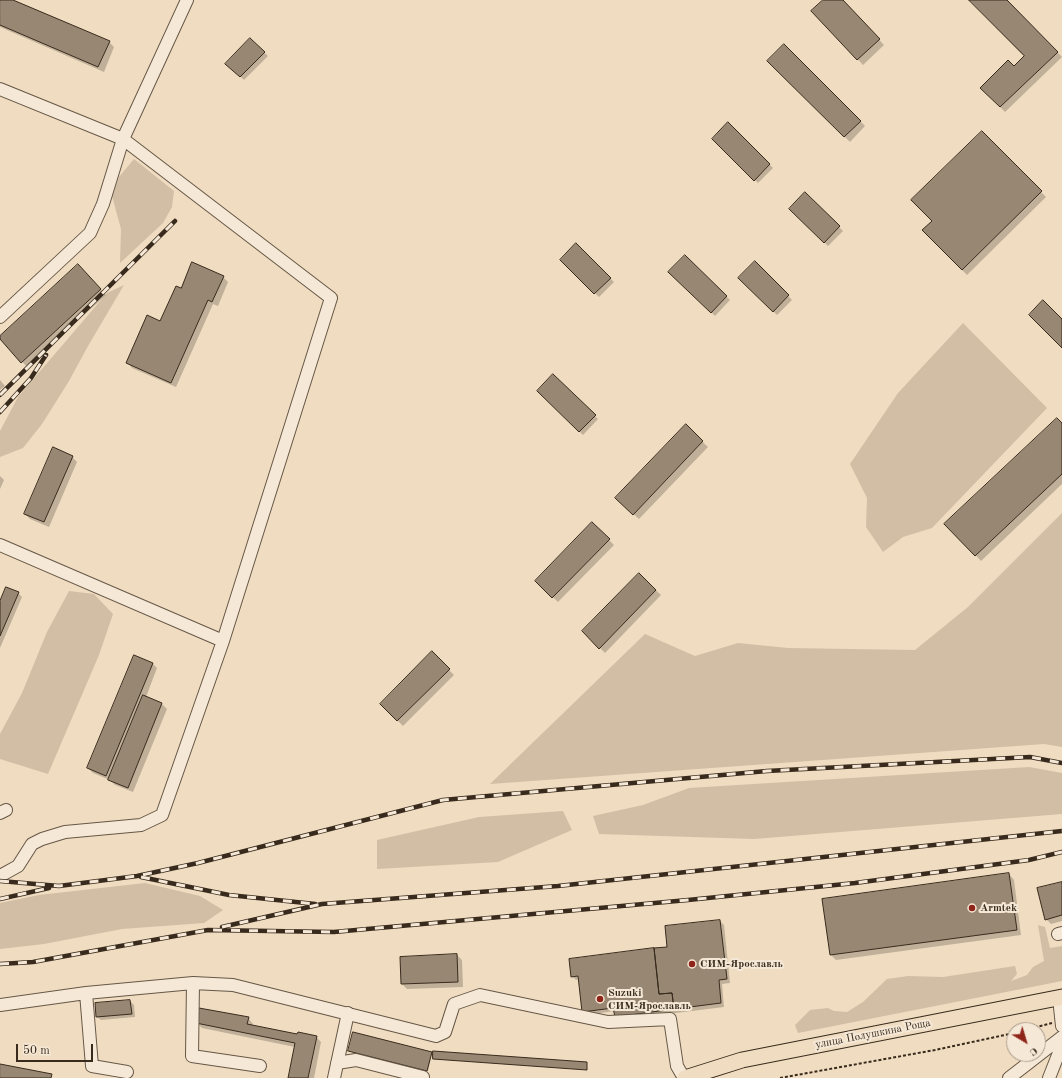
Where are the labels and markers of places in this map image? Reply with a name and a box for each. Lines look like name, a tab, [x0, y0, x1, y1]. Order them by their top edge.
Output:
place label: Armtek	[980, 901, 1017, 915]
marker: Armtek	[967, 903, 977, 913]
place label: СИМ-Ярославль	[700, 957, 783, 971]
marker: СИМ-Ярославль	[687, 959, 697, 969]
place label: Suzuki СИМ-Ярославль	[608, 986, 691, 1012]
marker: Suzuki СИМ-Ярославль	[595, 994, 605, 1004]

